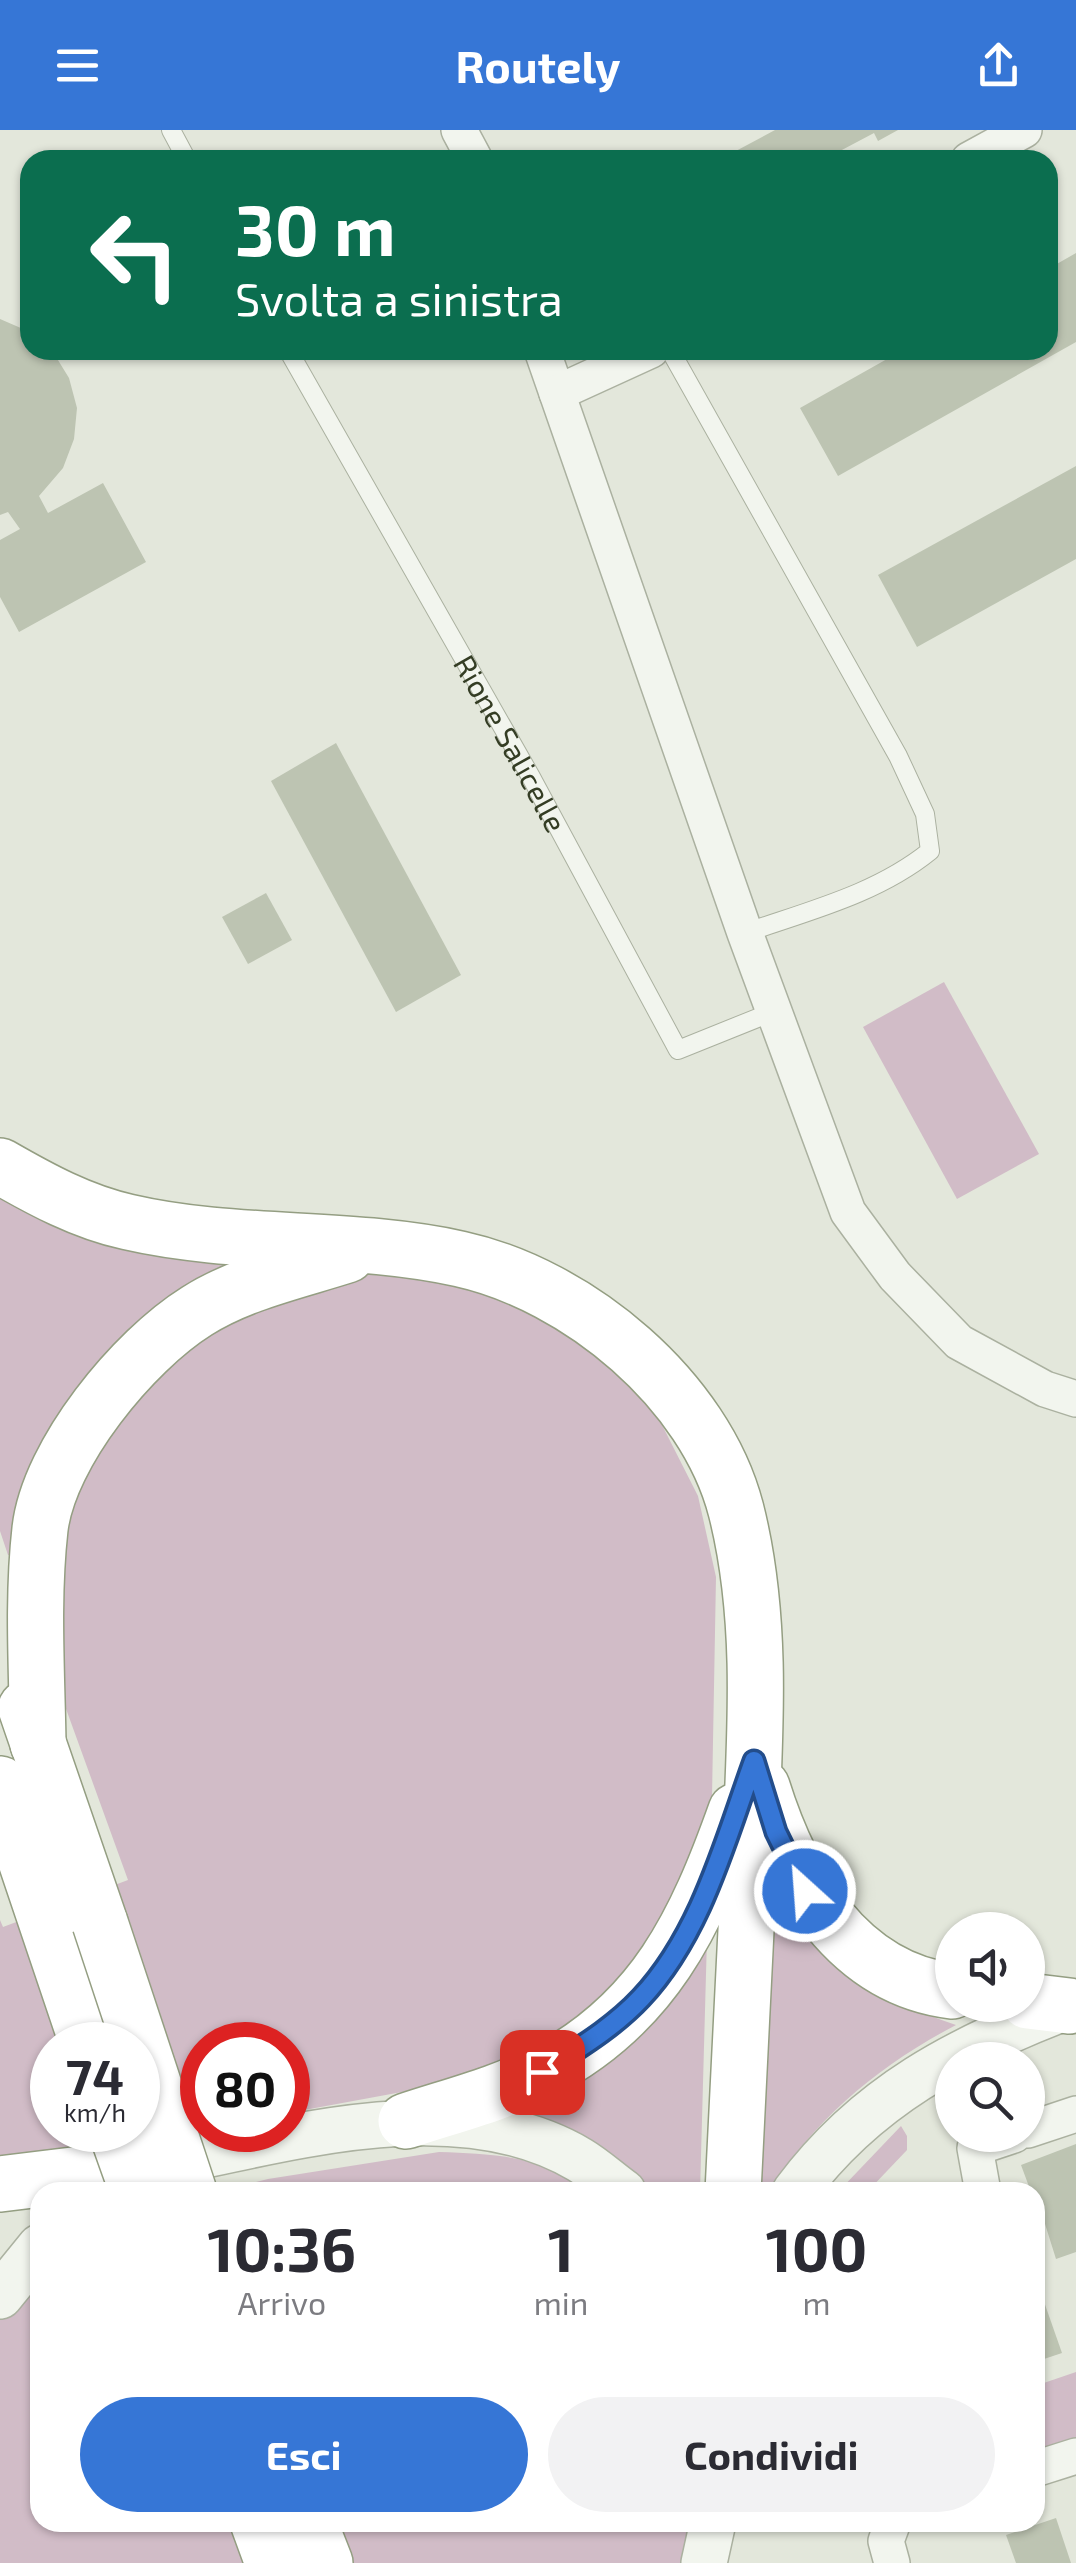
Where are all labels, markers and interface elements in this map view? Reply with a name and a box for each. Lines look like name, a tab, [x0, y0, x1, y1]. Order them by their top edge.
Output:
icon: menu	[50, 38, 105, 93]
text: Routely	[455, 38, 621, 92]
icon: share	[971, 38, 1026, 93]
text: 30 m	[235, 186, 396, 270]
icon: left	[70, 190, 200, 320]
text: Svolta a sinistra	[235, 271, 563, 325]
street label: Rione Salicelle	[447, 648, 575, 838]
position arrow	[753, 1839, 857, 1943]
map controls	[935, 1912, 1045, 2152]
button: sound	[935, 1912, 1045, 2022]
speed limit sign: 80	[180, 2022, 310, 2152]
pin	[500, 2030, 585, 2115]
button: search	[935, 2042, 1045, 2152]
text: 74	[66, 2045, 124, 2105]
icon: arrive	[515, 2045, 570, 2100]
text: km/h	[64, 2097, 126, 2127]
text: 10:36	[208, 2212, 356, 2284]
text: 1	[548, 2212, 574, 2284]
text: 100	[766, 2212, 867, 2284]
text: Arrivo	[238, 2283, 326, 2321]
text: min	[534, 2283, 588, 2321]
text: m	[803, 2283, 831, 2321]
button: Esci	[80, 2397, 528, 2512]
button: Condividi	[548, 2397, 995, 2512]

